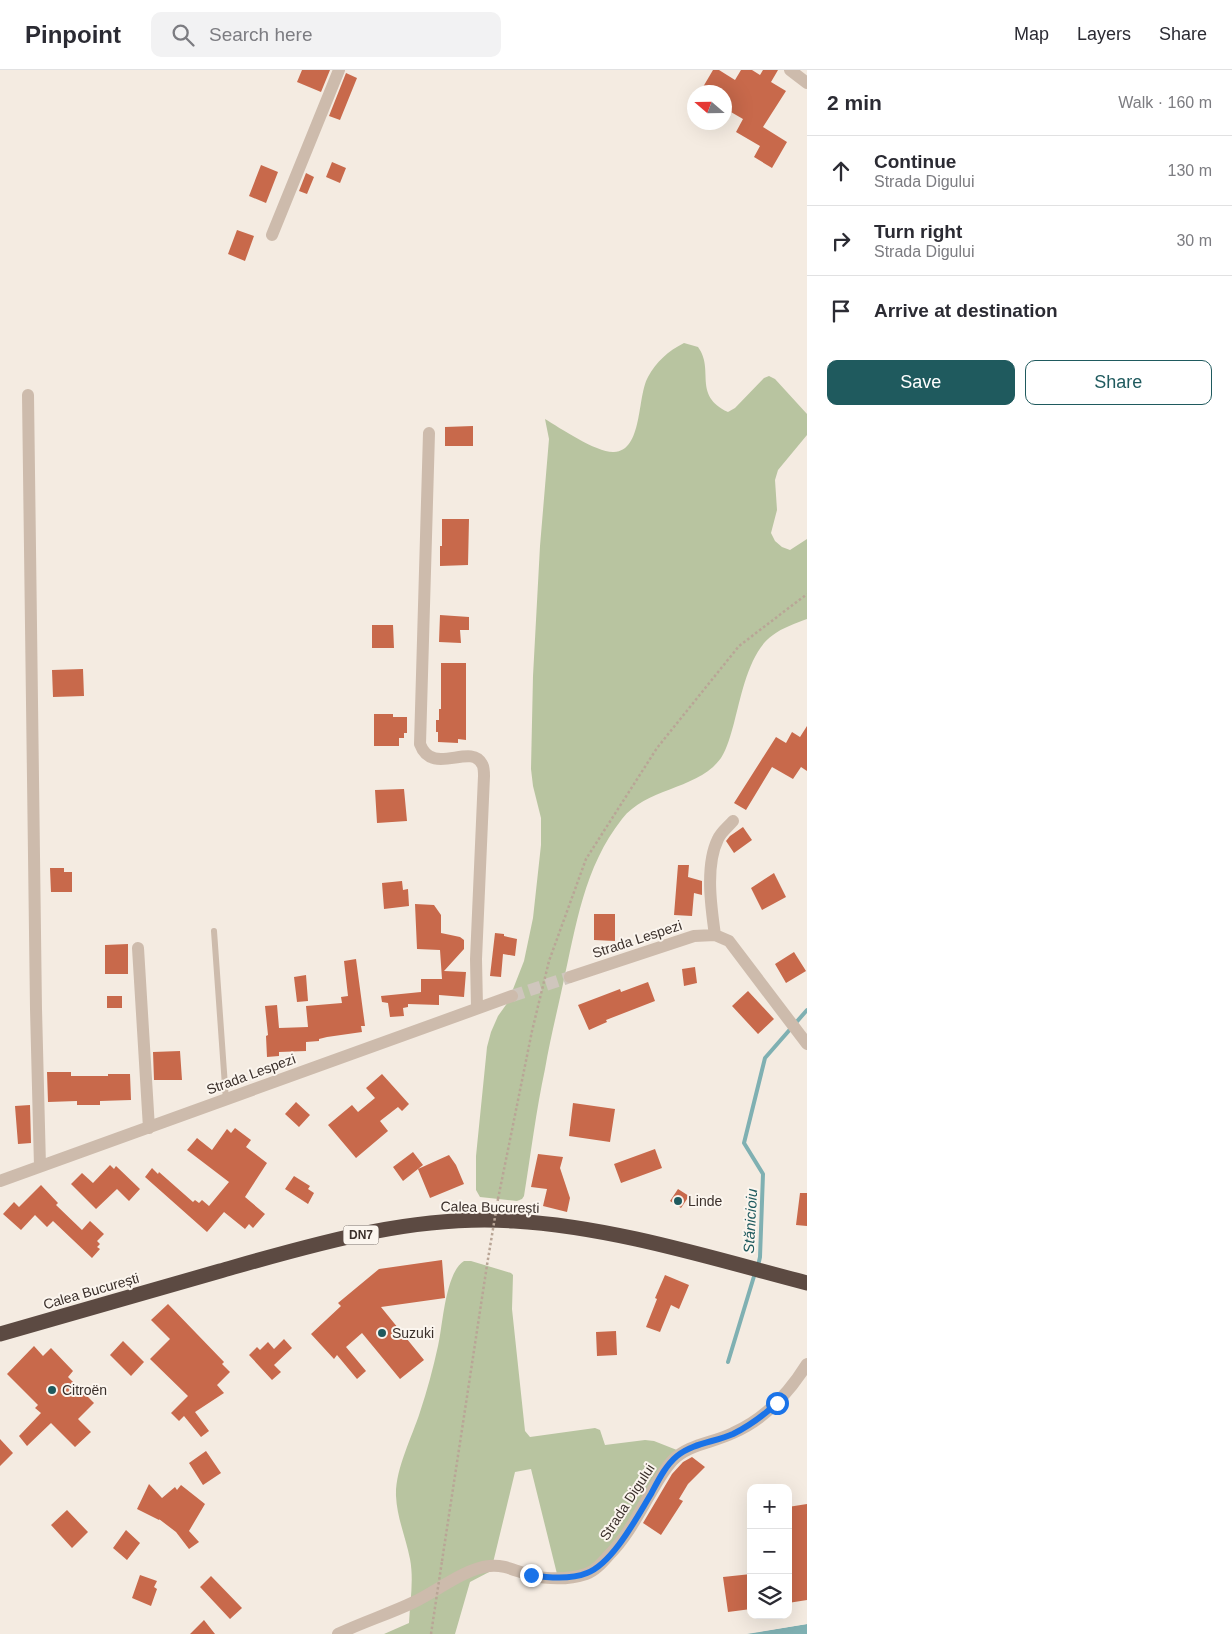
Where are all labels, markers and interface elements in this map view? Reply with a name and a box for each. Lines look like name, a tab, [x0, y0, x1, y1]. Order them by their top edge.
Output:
search box	[151, 12, 501, 57]
text: Pinpoint	[25, 21, 121, 48]
icon: search	[169, 21, 197, 49]
text: Search here	[209, 24, 313, 45]
text: Map	[1014, 24, 1049, 44]
text: Layers	[1077, 24, 1131, 44]
text: Share	[1159, 24, 1207, 44]
north arrow	[687, 85, 732, 130]
text: 2 min	[827, 91, 882, 114]
text: Walk · 160 m	[1118, 94, 1212, 111]
text: Continue	[874, 151, 956, 172]
icon: ahead	[827, 157, 855, 185]
text: 130 m	[1168, 162, 1212, 179]
text: Strada Digului	[874, 173, 975, 190]
text: Turn right	[874, 221, 962, 242]
icon: right	[827, 227, 855, 255]
text: 30 m	[1176, 232, 1212, 249]
text: Strada Digului	[874, 243, 975, 260]
icon: arrive	[827, 297, 855, 325]
text: Arrive at destination	[874, 300, 1058, 321]
button: Save	[827, 360, 1015, 405]
button: Share	[1025, 360, 1212, 405]
street label: Strada Lespezi	[590, 917, 684, 961]
street label: Strada Lespezi	[204, 1051, 298, 1097]
water label: Stănicioiu	[740, 1187, 760, 1254]
place label: Linde	[688, 1193, 722, 1209]
marker: Linde	[672, 1195, 684, 1207]
street label: Calea București	[440, 1198, 540, 1216]
road number: DN7	[344, 1226, 378, 1244]
street label: Calea București	[41, 1270, 141, 1312]
place label: Suzuki	[392, 1325, 434, 1341]
marker: Suzuki	[376, 1327, 388, 1339]
place label: Citroën	[62, 1382, 107, 1398]
marker: Citroën	[46, 1384, 58, 1396]
route start	[766, 1392, 789, 1415]
street label: Strada Digului	[596, 1461, 658, 1543]
map controls	[747, 1484, 792, 1619]
button: +	[747, 1484, 792, 1529]
button: −	[747, 1529, 792, 1574]
route end	[520, 1564, 543, 1587]
button: layers	[747, 1574, 792, 1619]

